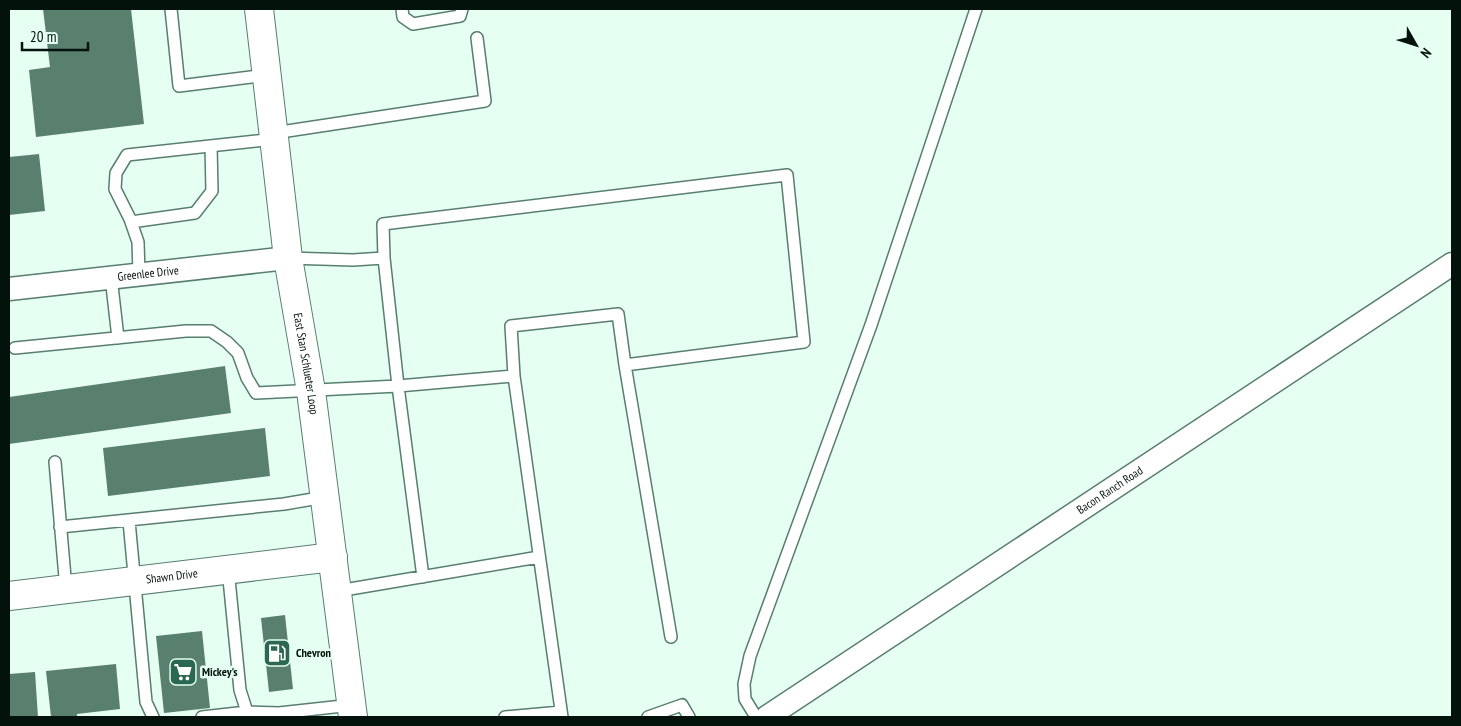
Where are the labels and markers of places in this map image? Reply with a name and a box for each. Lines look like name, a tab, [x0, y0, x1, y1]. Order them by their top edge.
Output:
fuel station icon: Chevron	[262, 638, 292, 668]
place label: Chevron	[296, 645, 331, 660]
supermarket icon: Mickey's	[168, 657, 198, 687]
place label: Mickey's	[202, 664, 238, 679]

